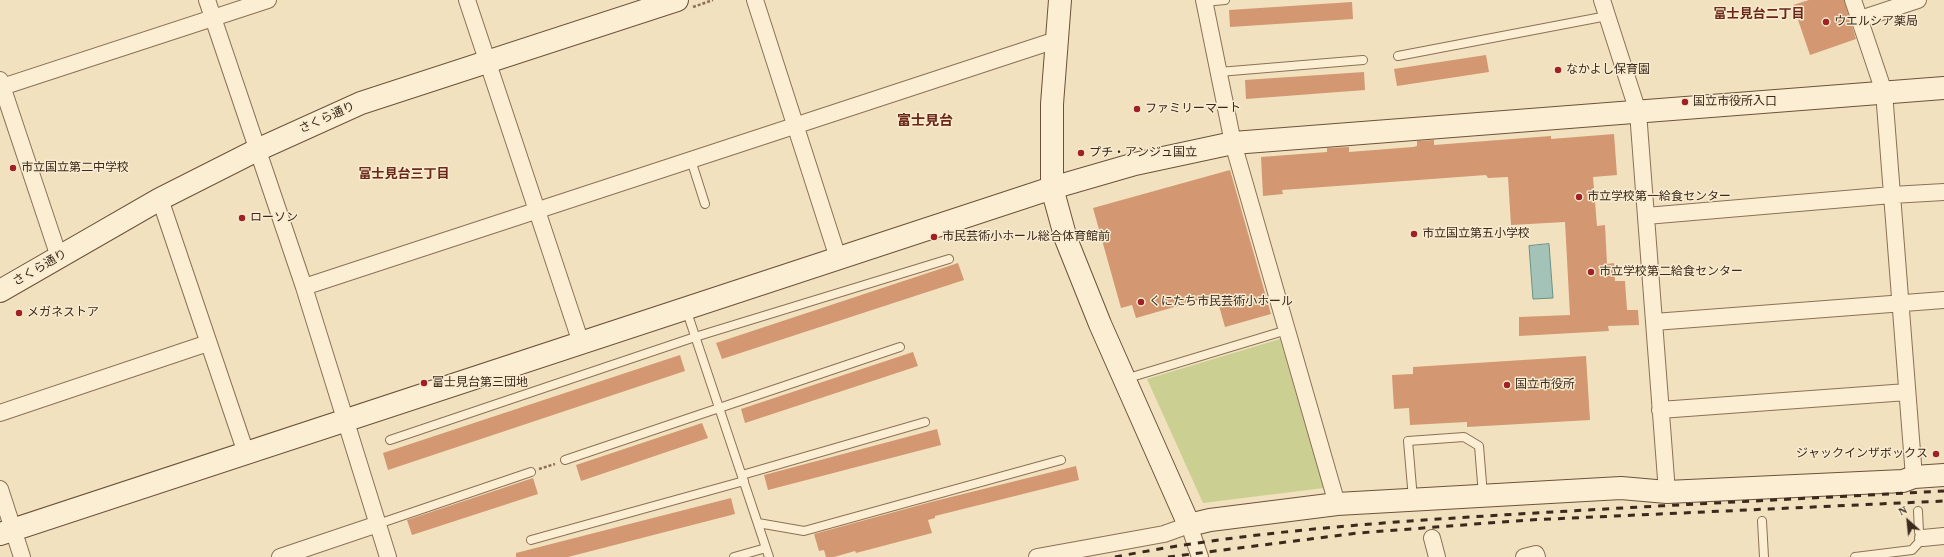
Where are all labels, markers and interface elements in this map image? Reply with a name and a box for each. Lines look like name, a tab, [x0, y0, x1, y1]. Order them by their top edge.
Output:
district label: 富士見台二丁目	[1714, 7, 1804, 23]
place label: ウエルシア薬局	[1834, 15, 1918, 29]
marker: ウエルシア薬局	[1821, 17, 1831, 27]
place label: なかよし保育園	[1566, 63, 1650, 77]
marker: なかよし保育園	[1553, 65, 1563, 75]
place label: 国立市役所入口	[1693, 95, 1777, 109]
marker: 国立市役所入口	[1680, 97, 1690, 107]
street label: さくら通り	[297, 99, 357, 137]
place label: ファミリーマート	[1145, 102, 1241, 116]
marker: ファミリーマート	[1132, 104, 1142, 114]
district label: 富士見台	[897, 113, 953, 129]
place label: プチ・アンジュ国立	[1089, 146, 1197, 160]
marker: プチ・アンジュ国立	[1076, 148, 1086, 158]
place label: 市立国立第二中学校	[21, 161, 129, 175]
marker: 市立国立第二中学校	[8, 163, 18, 173]
district label: 富士見台三丁目	[359, 167, 449, 183]
place label: 市立学校第一給食センター	[1587, 190, 1731, 204]
marker: 市立学校第一給食センター	[1574, 192, 1584, 202]
place label: ローソン	[250, 211, 298, 225]
marker: ローソン	[237, 213, 247, 223]
place label: 市立国立第五小学校	[1422, 227, 1530, 241]
marker: 市立国立第五小学校	[1409, 229, 1419, 239]
place label: 市民芸術小ホール総合体育館前	[942, 230, 1110, 244]
marker: 市民芸術小ホール総合体育館前	[929, 232, 939, 242]
street label: さくら通り	[10, 247, 70, 289]
place label: 市立学校第二給食センター	[1599, 265, 1743, 279]
marker: 市立学校第二給食センター	[1586, 267, 1596, 277]
place label: くにたち市民芸術小ホール	[1149, 295, 1293, 309]
marker: くにたち市民芸術小ホール	[1136, 297, 1146, 307]
place label: メガネストア	[27, 306, 99, 320]
marker: メガネストア	[14, 308, 24, 318]
place label: 富士見台第三団地	[432, 376, 528, 390]
marker: 富士見台第三団地	[419, 378, 429, 388]
place label: 国立市役所	[1515, 378, 1575, 392]
marker: 国立市役所	[1502, 380, 1512, 390]
place label: ジャックインザボックス	[1796, 447, 1928, 461]
marker: ジャックインザボックス	[1931, 449, 1941, 459]
north arrow	[1888, 501, 1928, 541]
text: N	[1896, 503, 1909, 517]

